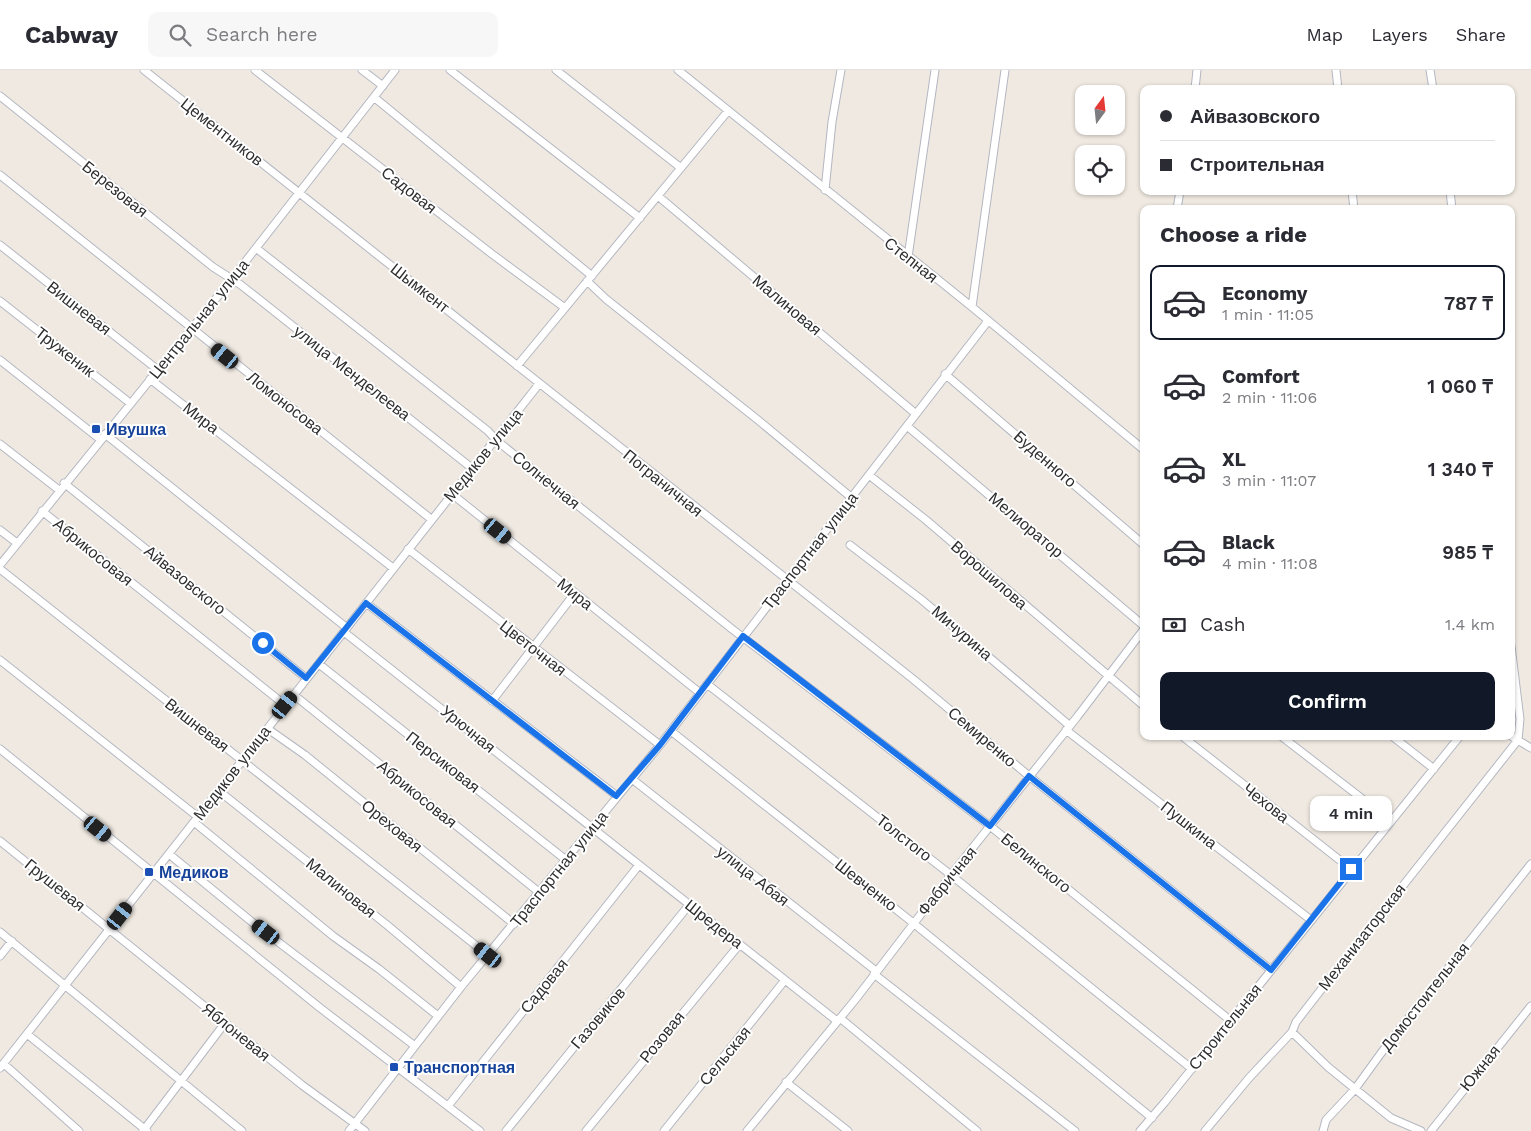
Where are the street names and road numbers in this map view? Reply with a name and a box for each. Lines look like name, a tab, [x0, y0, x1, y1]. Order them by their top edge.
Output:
street label: Цементников	[177, 94, 267, 170]
street label: Березовая	[78, 157, 152, 221]
street label: Садовая	[378, 163, 440, 217]
street label: Степная	[880, 233, 942, 287]
street label: Центральная улица	[145, 255, 253, 383]
street label: Шымкент	[387, 259, 454, 317]
street label: Малиновая	[749, 271, 825, 339]
street label: Вишневая	[43, 277, 115, 339]
street label: улица Менделеева	[290, 322, 414, 424]
street label: Труженик	[32, 323, 99, 382]
street label: Ломоносова	[243, 367, 327, 439]
street label: Мира	[179, 398, 223, 438]
street label: Медиков улица	[440, 405, 526, 505]
street label: Буденного	[1010, 427, 1080, 491]
street label: Пограничная	[620, 445, 706, 521]
street label: Солнечная	[508, 447, 584, 513]
street label: Траспортная улица	[758, 488, 862, 614]
street label: Мелиоратор	[985, 488, 1067, 562]
street label: Абрикосовая	[49, 514, 137, 590]
street label: Ворошилова	[947, 537, 1031, 613]
street label: Айвазовского	[140, 541, 230, 619]
street label: Мира	[553, 574, 597, 614]
street label: Мичурина	[928, 602, 996, 665]
street label: Цветочная	[496, 616, 570, 680]
street label: Вишневая	[161, 694, 233, 756]
street label: Урючная	[437, 701, 499, 757]
street label: Семиренко	[944, 703, 1020, 771]
street label: Медиков улица	[189, 722, 275, 824]
street label: Персиковая	[402, 727, 484, 797]
street label: Абрикосовая	[373, 756, 461, 832]
street label: Чехова	[1239, 779, 1293, 827]
street label: Ореховая	[358, 796, 426, 856]
street label: Пушкина	[1157, 797, 1221, 853]
street label: Траспортная улица	[506, 807, 612, 931]
street label: Толстого	[873, 811, 935, 866]
street label: Белинского	[997, 829, 1075, 897]
street label: улица Абая	[713, 842, 793, 910]
street label: Фабричная	[914, 843, 980, 919]
street label: Малиновая	[302, 854, 380, 922]
street label: Грушевая	[21, 855, 89, 915]
street label: Шевченко	[831, 855, 901, 915]
street label: Механизаторская	[1314, 880, 1410, 994]
street label: Шредера	[681, 896, 747, 953]
street label: Домостоительная	[1377, 939, 1473, 1055]
street label: Садовая	[516, 955, 572, 1017]
street label: Строительная	[1185, 980, 1265, 1074]
street label: Газовиков	[567, 983, 629, 1053]
street label: Яблоневая	[198, 999, 274, 1065]
street label: Розовая	[636, 1007, 688, 1067]
street label: Сельская	[695, 1023, 755, 1089]
street label: Южная	[1456, 1041, 1504, 1095]

